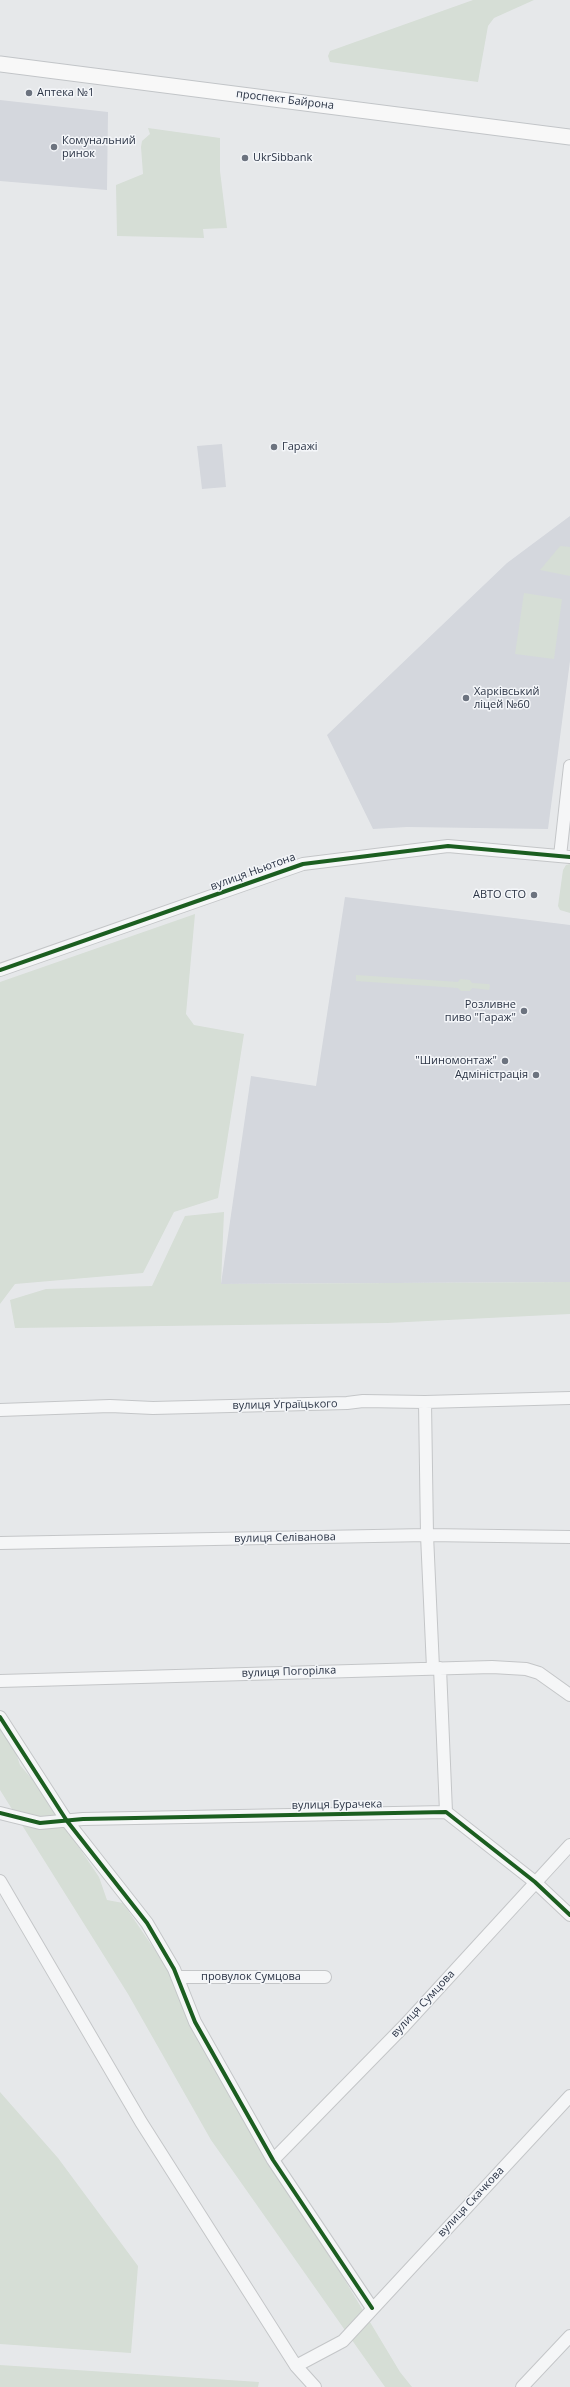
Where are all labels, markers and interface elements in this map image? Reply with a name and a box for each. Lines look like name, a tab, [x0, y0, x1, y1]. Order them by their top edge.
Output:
place label: Аптека №1	[37, 86, 94, 100]
street label: проспект Байрона	[235, 87, 335, 113]
marker: Аптека №1	[24, 88, 34, 98]
place label: Комунальний ринок	[62, 134, 136, 160]
marker: Комунальний ринок	[49, 142, 59, 152]
place label: UkrSibbank	[253, 151, 312, 165]
marker: UkrSibbank	[240, 153, 250, 163]
place label: Гаражі	[282, 440, 318, 454]
marker: Гаражі	[269, 442, 279, 452]
place label: Харківський ліцей №60	[474, 685, 539, 711]
marker: Харківський ліцей №60	[461, 693, 471, 703]
street label: вулиця Ньютона	[209, 850, 297, 894]
place label: АВТО СТО	[473, 888, 526, 902]
marker: АВТО СТО	[529, 890, 539, 900]
place label: Розливне пиво "Гараж"	[445, 998, 516, 1024]
marker: Розливне пиво "Гараж"	[519, 1006, 529, 1016]
place label: "Шиномонтаж"	[415, 1054, 497, 1068]
marker: "Шиномонтаж"	[500, 1056, 510, 1066]
place label: Адміністрація	[455, 1068, 528, 1082]
marker: Адміністрація	[531, 1070, 541, 1080]
street label: вулиця Уграїцького	[232, 1397, 338, 1413]
street label: вулиця Селіванова	[234, 1531, 336, 1545]
street label: вулиця Погорілка	[242, 1664, 336, 1680]
street label: вулиця Бурачека	[292, 1798, 382, 1812]
street label: вулиця Сумцова	[388, 1968, 458, 2040]
street label: провулок Сумцова	[201, 1970, 301, 1984]
street label: вулиця Скачкова	[435, 2164, 507, 2240]

